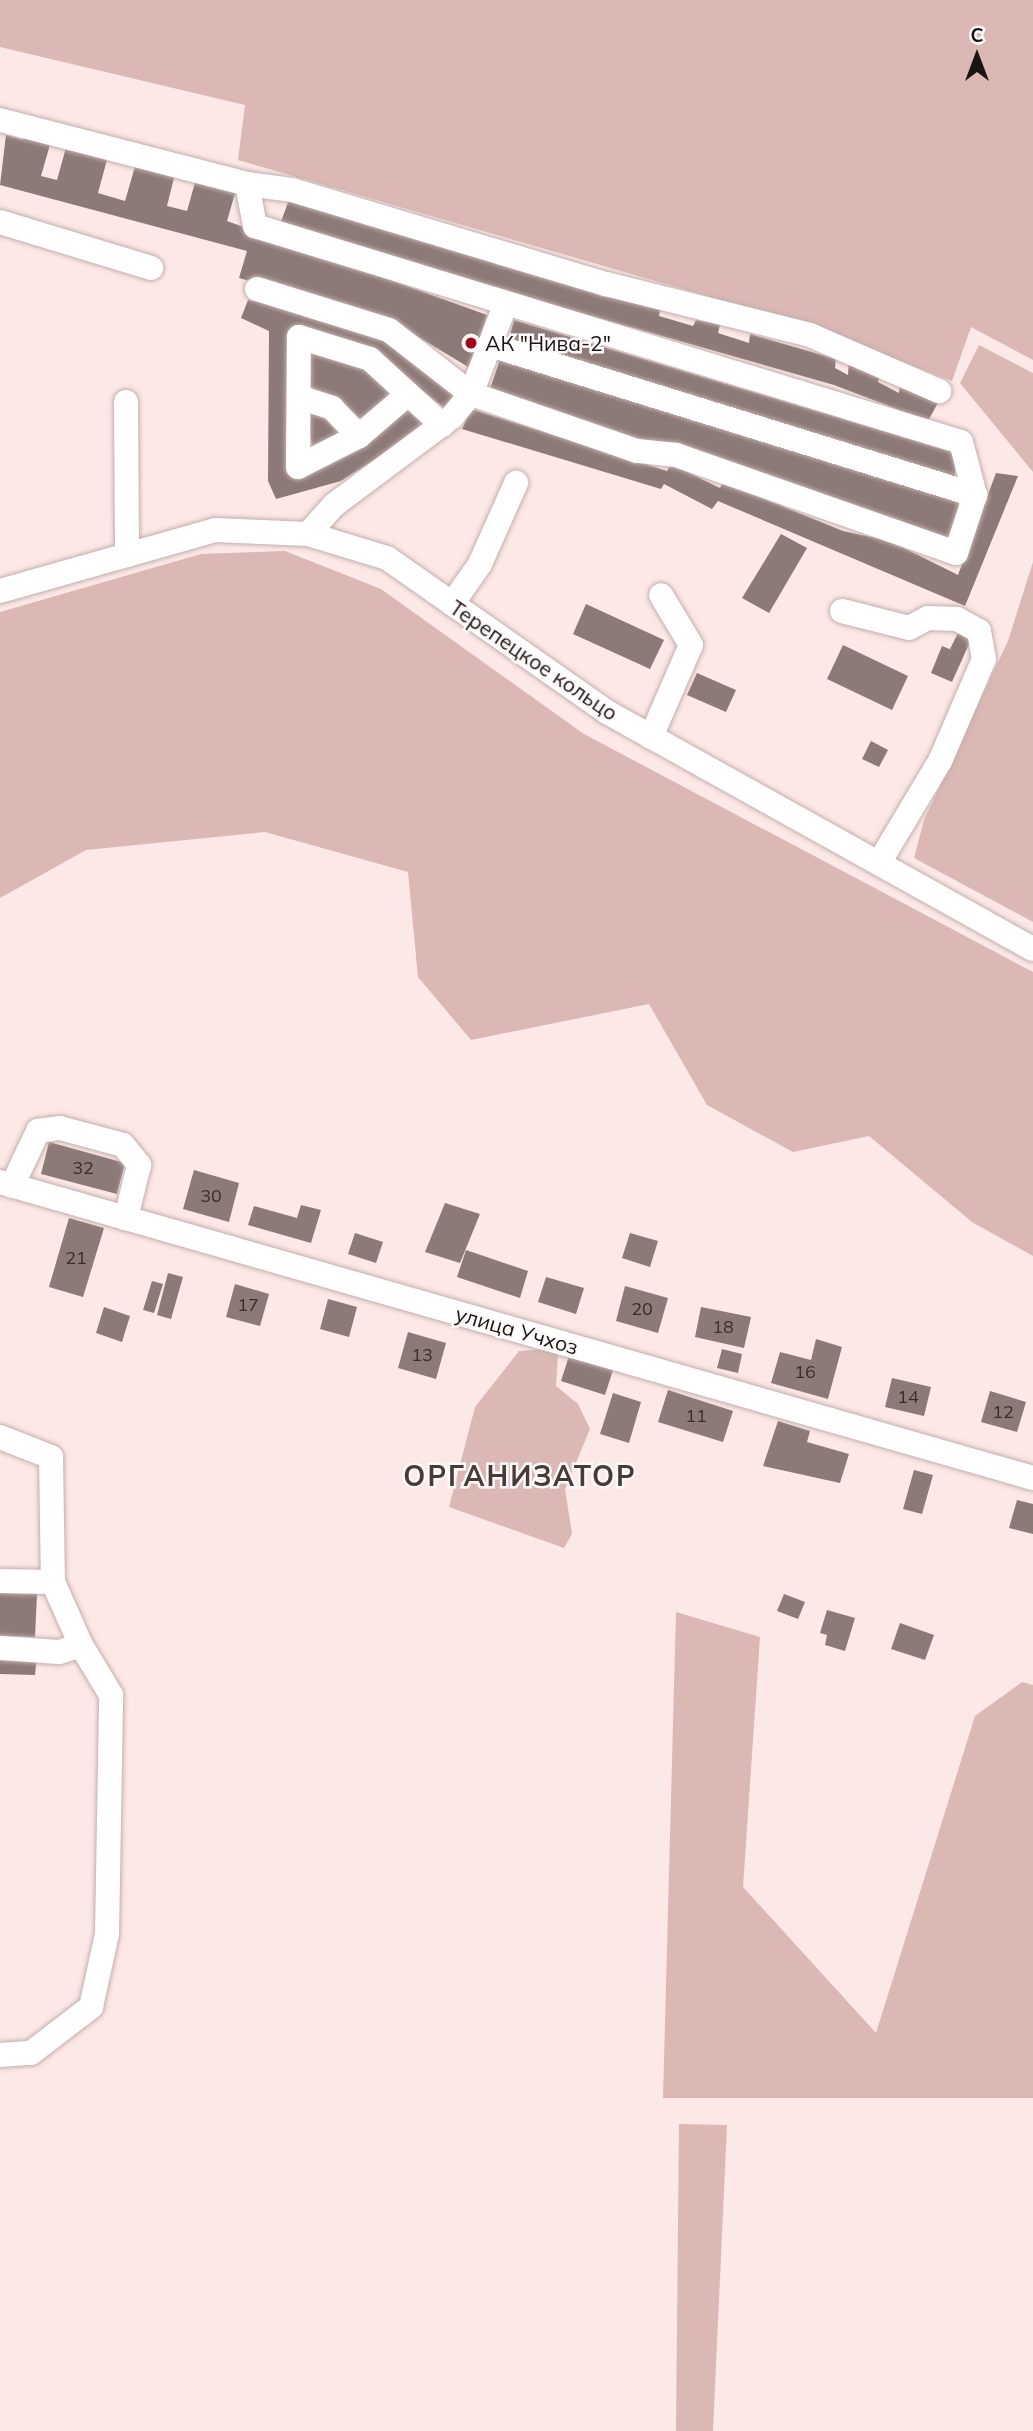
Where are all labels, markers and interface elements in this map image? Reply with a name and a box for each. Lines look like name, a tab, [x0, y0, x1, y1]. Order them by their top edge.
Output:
north arrow	[942, 21, 1012, 91]
text: С	[970, 23, 984, 47]
place label: АК "Нива-2"	[485, 330, 611, 356]
marker: АК "Нива-2"	[463, 335, 479, 351]
street label: Терепецкое кольцо	[445, 594, 623, 726]
house number: 32	[72, 1157, 94, 1179]
house number: 30	[200, 1185, 222, 1207]
house number: 21	[65, 1247, 87, 1269]
house number: 17	[237, 1294, 259, 1316]
house number: 20	[631, 1298, 653, 1320]
street label: улица Учхоз	[453, 1300, 581, 1360]
house number: 18	[712, 1316, 734, 1338]
house number: 13	[411, 1344, 433, 1366]
house number: 16	[794, 1361, 816, 1383]
house number: 14	[897, 1386, 919, 1408]
house number: 12	[992, 1401, 1014, 1423]
house number: 11	[685, 1405, 707, 1427]
district label: ОРГАНИЗАТОР	[405, 1459, 635, 1493]

